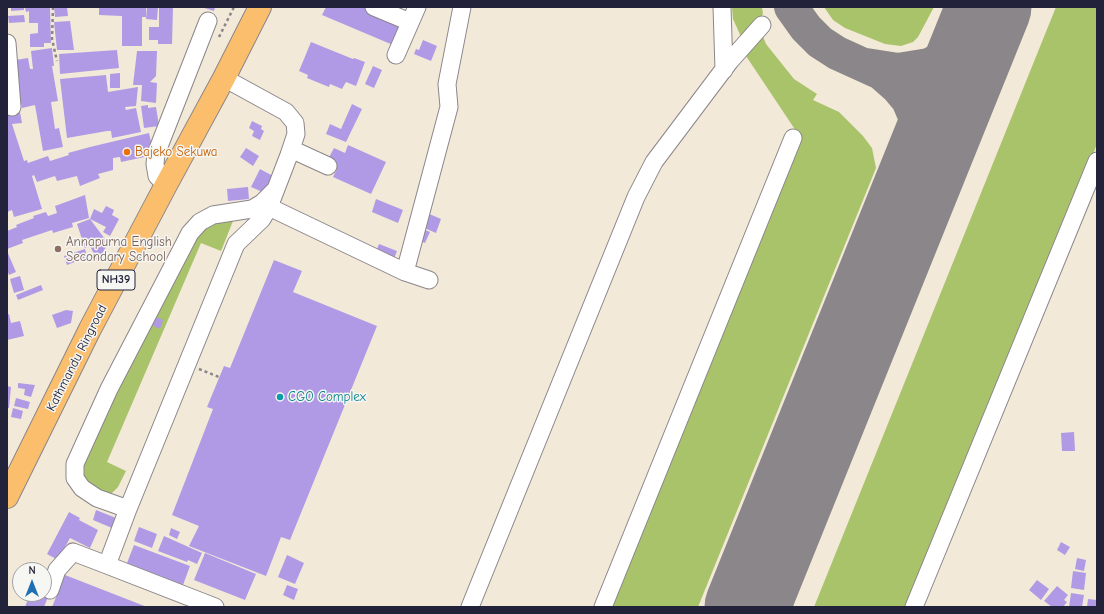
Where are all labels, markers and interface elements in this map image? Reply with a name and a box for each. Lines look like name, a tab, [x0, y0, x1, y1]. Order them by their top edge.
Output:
place label: Bajeko Sekuwa	[135, 144, 217, 160]
marker: Bajeko Sekuwa	[122, 147, 132, 157]
place label: Annapurna English Secondary School	[66, 234, 172, 265]
marker: Annapurna English Secondary School	[53, 244, 63, 254]
road number: NH39	[97, 270, 135, 290]
street label: Kathmandu Ringroad	[43, 302, 111, 414]
place label: CGO Complex	[288, 389, 366, 405]
marker: CGO Complex	[275, 392, 285, 402]
north arrow	[12, 562, 52, 602]
text: N	[28, 564, 36, 577]

